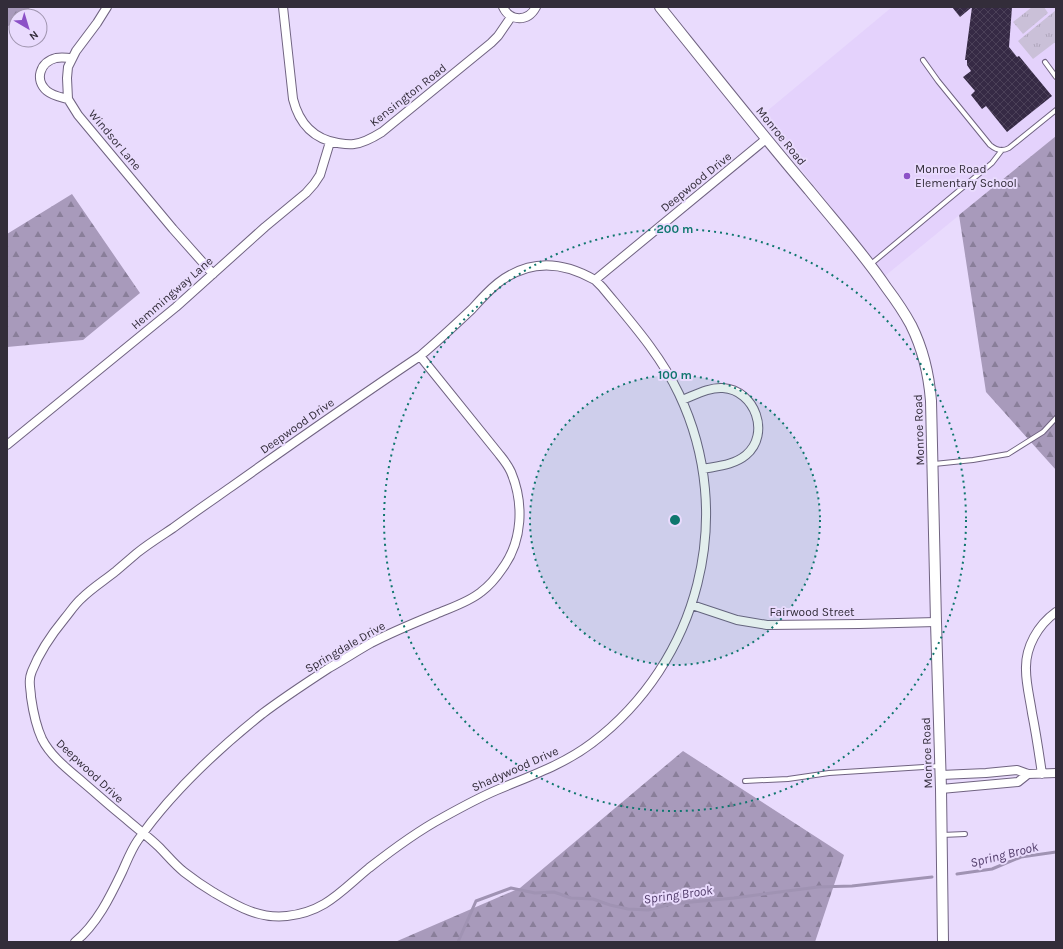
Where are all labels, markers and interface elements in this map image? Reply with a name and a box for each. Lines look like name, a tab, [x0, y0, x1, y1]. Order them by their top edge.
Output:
north arrow	[8, 8, 48, 48]
text: N	[27, 28, 41, 43]
street label: Kensington Road	[367, 61, 449, 129]
street label: Monroe Road	[753, 104, 809, 168]
street label: Windsor Lane	[86, 107, 144, 173]
street label: Deepwood Drive	[658, 149, 734, 215]
place label: Monroe Road Elementary School	[915, 162, 1017, 190]
marker: Monroe Road Elementary School	[902, 171, 912, 181]
text: 200 m	[657, 222, 693, 236]
street label: Hemmingway Lane	[128, 254, 216, 332]
text: 100 m	[658, 368, 692, 382]
street label: Monroe Road	[911, 394, 927, 466]
street label: Deepwood Drive	[257, 395, 337, 457]
centre of rings	[668, 513, 682, 527]
street label: Fairwood Street	[769, 605, 855, 619]
street label: Springdale Drive	[302, 618, 388, 676]
street label: Monroe Road	[919, 717, 935, 789]
street label: Deepwood Drive	[53, 736, 127, 806]
street label: Shadywood Drive	[469, 744, 561, 794]
water label: Spring Brook	[969, 839, 1040, 870]
water label: Spring Brook	[643, 882, 714, 907]

